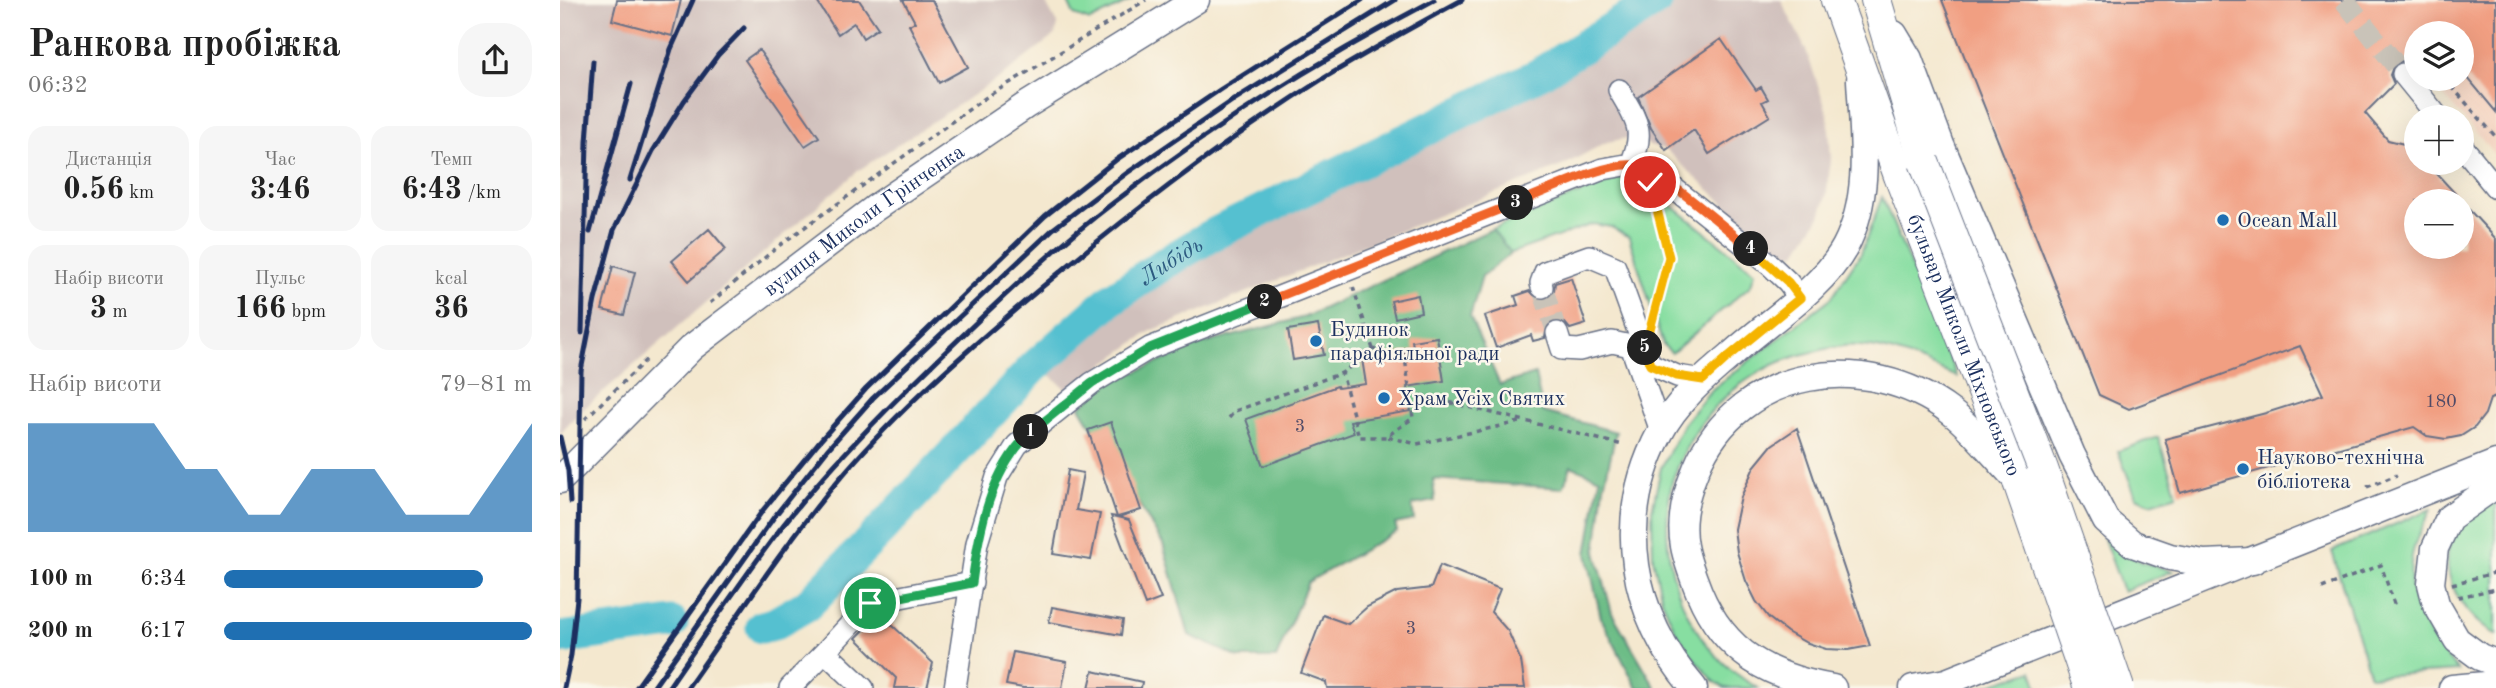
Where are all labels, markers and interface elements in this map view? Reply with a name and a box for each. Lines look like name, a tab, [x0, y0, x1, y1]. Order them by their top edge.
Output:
map controls	[2404, 21, 2474, 259]
button: layers	[2404, 21, 2474, 91]
button: share	[458, 23, 532, 97]
text: Ранкова пробіжка	[28, 27, 341, 65]
text: 06:32	[28, 74, 88, 97]
button: +	[2404, 105, 2474, 175]
street label: вулиця Миколи Грінченка	[760, 142, 969, 301]
text: Дистанція	[65, 151, 152, 170]
text: Час	[264, 151, 296, 170]
text: Темп	[430, 151, 473, 170]
pin	[1620, 152, 1680, 212]
icon: check	[1631, 163, 1669, 201]
text: 0.56	[63, 175, 124, 205]
text: 3:46	[250, 175, 310, 205]
text: 6:43	[402, 175, 462, 205]
text: km	[124, 184, 154, 203]
text: /km	[462, 184, 501, 203]
pin: 3	[1499, 186, 1534, 220]
button: −	[2404, 189, 2474, 259]
text: 3	[1510, 193, 1521, 212]
street label: бульвар Миколи Міхновського	[1903, 211, 2024, 479]
place label: Ocean Mall	[2237, 211, 2338, 232]
marker: Ocean Mall	[2215, 212, 2231, 228]
pin: 4	[1734, 232, 1768, 266]
water label: Либідь	[1135, 233, 1207, 290]
text: 4	[1745, 239, 1756, 258]
text: Набір висоти	[54, 270, 164, 289]
text: Пульс	[255, 270, 305, 289]
text: kcal	[435, 270, 468, 289]
pin: 2	[1248, 284, 1282, 320]
text: 2	[1259, 292, 1270, 311]
text: 3	[90, 294, 107, 324]
text: 166	[234, 294, 286, 324]
text: 36	[434, 294, 469, 324]
text: m	[107, 303, 128, 322]
text: bpm	[286, 303, 326, 322]
place label: Будинок парафіяльної ради	[1330, 320, 1500, 365]
pin: 5	[1628, 330, 1662, 366]
marker: Будинок парафіяльної ради	[1308, 333, 1324, 349]
text: 5	[1639, 338, 1650, 357]
text: Набір висоти	[28, 373, 162, 396]
text: 79–81 m	[440, 373, 532, 396]
place label: Храм Усіх Святих	[1398, 389, 1565, 410]
marker: Храм Усіх Святих	[1376, 390, 1392, 406]
house number: 180	[2425, 393, 2457, 411]
pin: 1	[1014, 414, 1049, 450]
house number: 3	[1295, 418, 1305, 436]
text: 1	[1025, 422, 1036, 441]
place label: Науково-технічна бібліотека	[2257, 448, 2424, 493]
marker: Науково-технічна бібліотека	[2235, 461, 2251, 477]
text: 100 m	[28, 567, 93, 590]
text: 6:34	[140, 567, 186, 590]
pin	[840, 573, 900, 633]
icon: arrive	[851, 584, 889, 622]
text: 200 m	[28, 619, 93, 642]
text: 6:17	[140, 619, 186, 642]
house number: 3	[1406, 620, 1416, 638]

